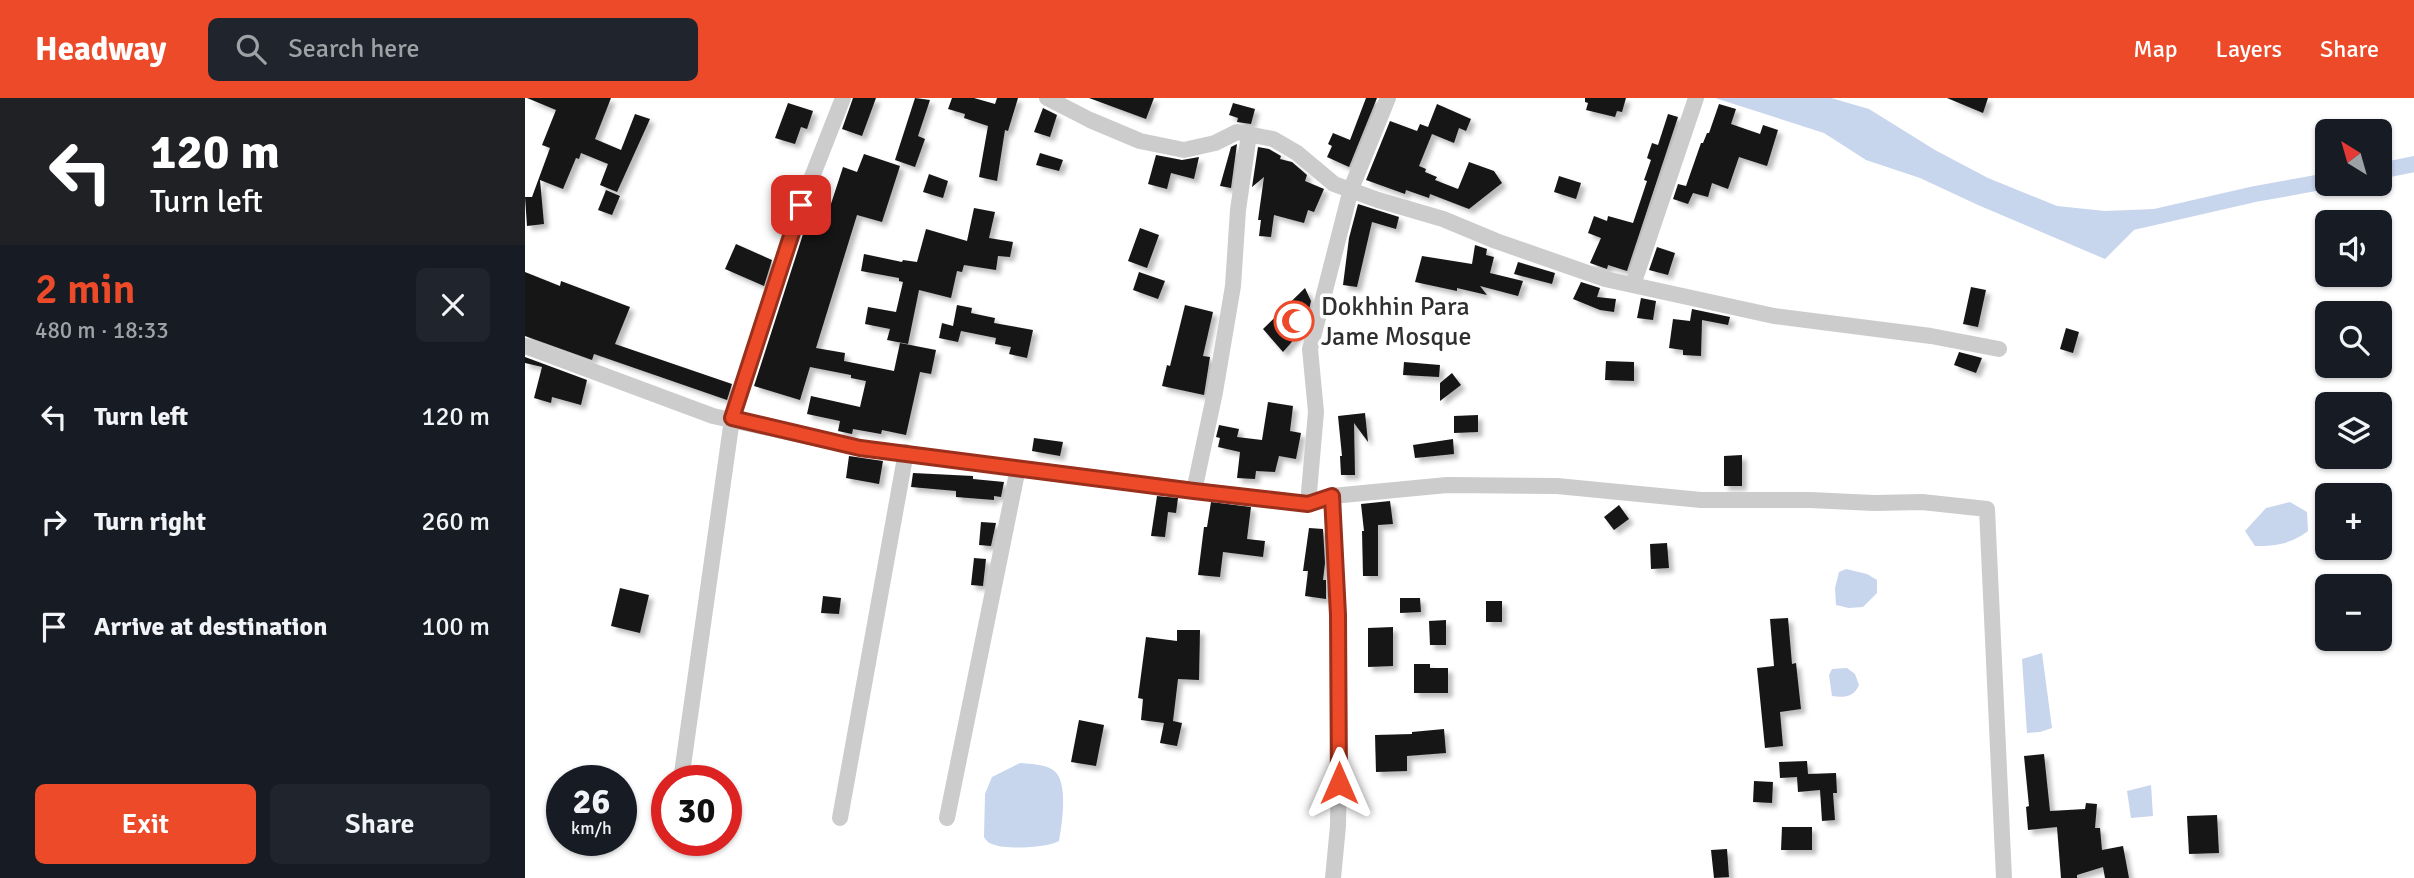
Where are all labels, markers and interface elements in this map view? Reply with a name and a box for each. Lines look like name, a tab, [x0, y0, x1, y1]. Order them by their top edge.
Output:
search box	[208, 18, 698, 81]
text: Headway	[35, 29, 166, 70]
icon: search	[232, 30, 270, 68]
text: Search here	[288, 33, 419, 65]
text: Map	[2133, 34, 2178, 64]
text: Layers	[2216, 34, 2282, 64]
text: Share	[2320, 34, 2379, 64]
north arrow	[2315, 119, 2392, 196]
map controls	[2315, 119, 2392, 651]
text: 120 m	[150, 122, 280, 182]
icon: left	[35, 126, 126, 217]
pin	[771, 175, 831, 235]
text: Turn left	[150, 182, 263, 221]
icon: arrive	[782, 186, 820, 224]
button: sound	[2315, 210, 2392, 287]
text: 2 min	[35, 264, 136, 315]
button: close	[416, 268, 490, 342]
place label: Dokhhin Para Jame Mosque	[1321, 291, 1471, 353]
mosque icon: Dokhhin Para Jame Mosque	[1273, 300, 1315, 342]
button: search	[2315, 301, 2392, 378]
text: 480 m · 18:33	[35, 316, 169, 345]
button: layers	[2315, 392, 2392, 469]
icon: left	[35, 398, 73, 436]
text: Turn left	[94, 401, 188, 433]
text: 120 m	[421, 401, 490, 433]
button: +	[2315, 483, 2392, 560]
icon: right	[35, 503, 73, 541]
text: Turn right	[94, 506, 206, 538]
text: 260 m	[421, 506, 490, 538]
button: −	[2315, 574, 2392, 651]
icon: arrive	[35, 608, 73, 646]
text: Arrive at destination	[94, 611, 327, 643]
text: 100 m	[421, 611, 490, 643]
position arrow	[1302, 746, 1376, 820]
speed limit sign: 30	[651, 765, 742, 856]
text: 26	[573, 780, 610, 823]
button: Exit	[35, 784, 256, 864]
button: Share	[270, 784, 490, 864]
text: km/h	[571, 817, 612, 839]

